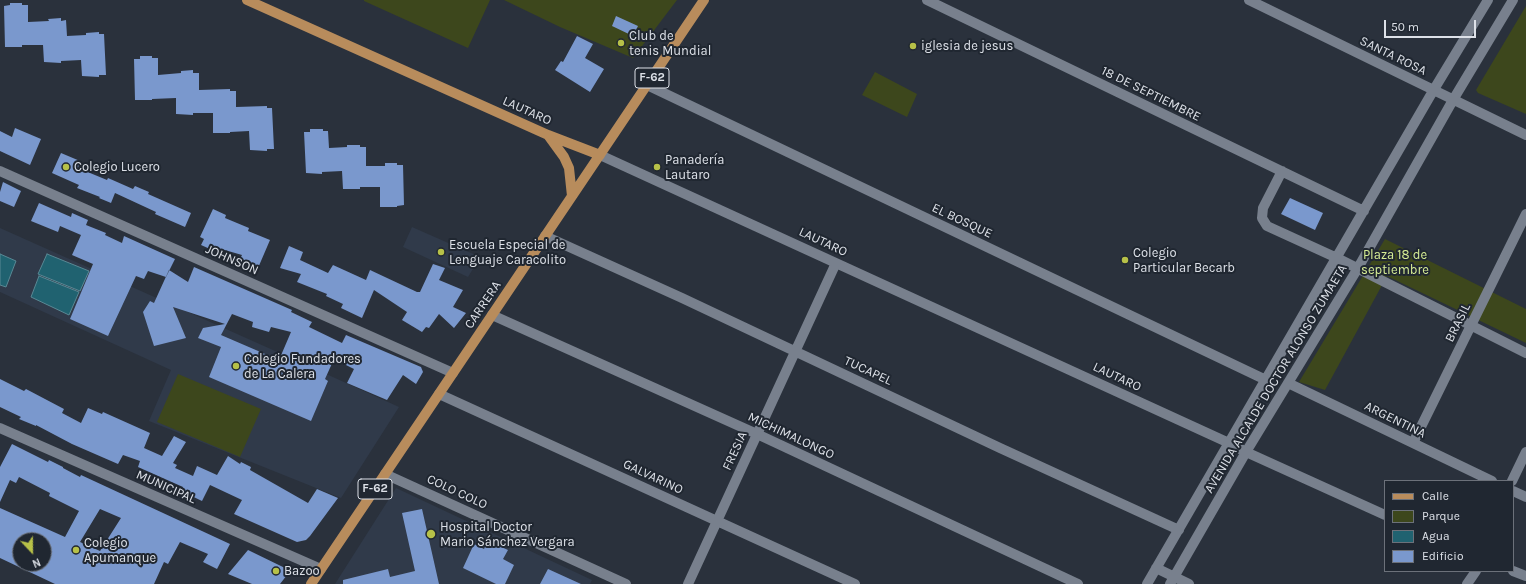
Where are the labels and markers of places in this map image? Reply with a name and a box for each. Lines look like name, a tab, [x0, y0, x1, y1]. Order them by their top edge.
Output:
place label: Club de tenis Mundial	[629, 28, 711, 59]
marker: Club de tenis Mundial	[616, 38, 626, 48]
place label: iglesia de jesus	[921, 38, 1013, 54]
marker: iglesia de jesus	[908, 41, 918, 51]
place label: Panadería Lautaro	[665, 152, 724, 183]
place label: Colegio Lucero	[74, 159, 160, 175]
marker: Colegio Lucero	[61, 162, 71, 172]
marker: Panadería Lautaro	[652, 162, 662, 172]
place label: Escuela Especial de Lenguaje Caracolito	[449, 237, 566, 268]
place label: Colegio Particular Becarb	[1133, 245, 1235, 276]
marker: Escuela Especial de Lenguaje Caracolito	[436, 247, 446, 257]
marker: Colegio Particular Becarb	[1120, 255, 1130, 265]
place label: Colegio Fundadores de La Calera	[244, 351, 361, 382]
marker: Colegio Fundadores de La Calera	[231, 361, 241, 371]
place label: Hospital Doctor Mario Sánchez Vergara	[440, 519, 575, 550]
marker: Hospital Doctor Mario Sánchez Vergara	[425, 528, 437, 540]
place label: Colegio Apumanque	[84, 535, 156, 566]
marker: Colegio Apumanque	[71, 545, 81, 555]
place label: Bazoo	[284, 563, 320, 579]
marker: Bazoo	[271, 566, 281, 576]

